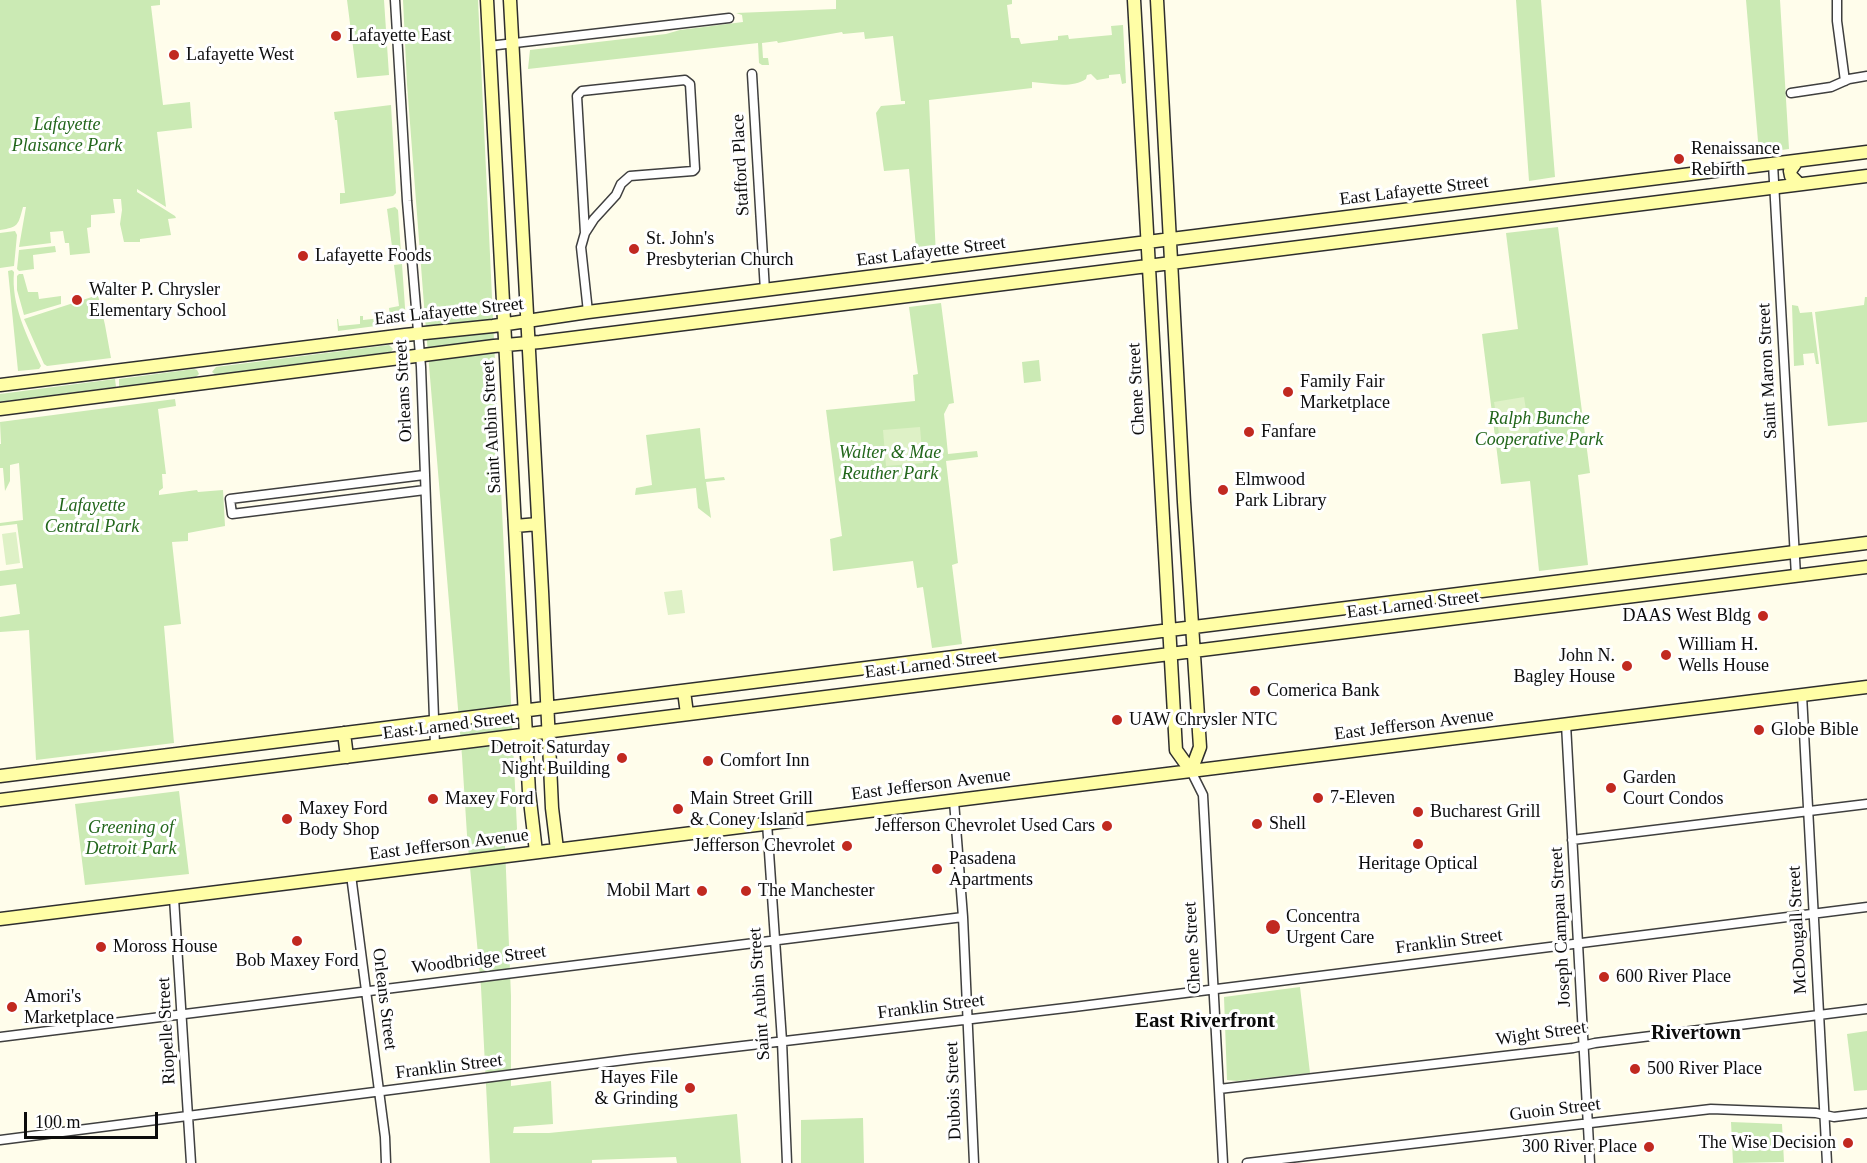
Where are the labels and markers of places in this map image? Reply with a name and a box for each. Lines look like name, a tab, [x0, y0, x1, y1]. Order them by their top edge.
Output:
place label: Lafayette East	[348, 25, 451, 47]
marker: Lafayette East	[329, 29, 343, 43]
place label: Lafayette West	[186, 44, 294, 66]
marker: Lafayette West	[167, 48, 181, 62]
place label: Renaissance Rebirth	[1691, 138, 1780, 180]
marker: Renaissance Rebirth	[1672, 152, 1686, 166]
place label: St. John's Presbyterian Church	[646, 228, 793, 270]
marker: St. John's Presbyterian Church	[627, 242, 641, 256]
place label: Lafayette Foods	[315, 245, 431, 267]
marker: Lafayette Foods	[296, 249, 310, 263]
place label: Walter P. Chrysler Elementary School	[89, 279, 226, 322]
marker: Walter P. Chrysler Elementary School	[70, 293, 84, 307]
place label: Family Fair Marketplace	[1300, 371, 1390, 413]
marker: Family Fair Marketplace	[1281, 385, 1295, 399]
place label: Fanfare	[1261, 421, 1316, 443]
marker: Fanfare	[1242, 425, 1256, 439]
place label: Elmwood Park Library	[1235, 469, 1326, 512]
marker: Elmwood Park Library	[1216, 483, 1230, 497]
place label: DAAS West Bldg	[1622, 605, 1751, 627]
marker: DAAS West Bldg	[1756, 609, 1770, 623]
place label: William H. Wells House	[1678, 634, 1769, 676]
place label: John N. Bagley House	[1514, 645, 1615, 688]
marker: William H. Wells House	[1659, 648, 1673, 662]
marker: John N. Bagley House	[1620, 659, 1634, 673]
place label: Comerica Bank	[1267, 680, 1379, 702]
marker: Comerica Bank	[1248, 684, 1262, 698]
place label: UAW Chrysler NTC	[1129, 709, 1278, 731]
marker: UAW Chrysler NTC	[1110, 713, 1124, 727]
place label: Globe Bible	[1771, 719, 1858, 741]
marker: Globe Bible	[1752, 723, 1766, 737]
place label: Detroit Saturday Night Building	[491, 737, 610, 780]
place label: Comfort Inn	[720, 750, 809, 772]
marker: Detroit Saturday Night Building	[615, 751, 629, 765]
marker: Comfort Inn	[701, 754, 715, 768]
place label: Garden Court Condos	[1623, 767, 1724, 810]
marker: Garden Court Condos	[1604, 781, 1618, 795]
place label: 7-Eleven	[1330, 787, 1395, 809]
place label: Maxey Ford	[445, 788, 533, 810]
place label: Main Street Grill & Coney Island	[690, 788, 813, 830]
marker: 7-Eleven	[1311, 791, 1325, 805]
marker: Maxey Ford	[426, 792, 440, 806]
place label: Maxey Ford Body Shop	[299, 798, 387, 840]
place label: Bucharest Grill	[1430, 801, 1540, 823]
marker: Main Street Grill & Coney Island	[671, 802, 685, 816]
marker: Bucharest Grill	[1411, 805, 1425, 819]
marker: Maxey Ford Body Shop	[280, 812, 294, 826]
place label: Shell	[1269, 813, 1306, 835]
place label: Jefferson Chevrolet Used Cars	[875, 815, 1095, 837]
marker: Shell	[1250, 817, 1264, 831]
marker: Jefferson Chevrolet Used Cars	[1100, 819, 1114, 833]
place label: Jefferson Chevrolet	[694, 835, 835, 857]
marker: Heritage Optical	[1411, 837, 1425, 851]
marker: Jefferson Chevrolet	[840, 839, 854, 853]
place label: Pasadena Apartments	[949, 848, 1033, 890]
place label: Heritage Optical	[1358, 853, 1478, 875]
marker: Pasadena Apartments	[930, 862, 944, 876]
place label: Mobil Mart	[607, 880, 690, 902]
place label: The Manchester	[758, 880, 874, 902]
marker: Mobil Mart	[695, 884, 709, 898]
marker: The Manchester	[739, 884, 753, 898]
place label: Concentra Urgent Care	[1286, 906, 1374, 948]
marker: Concentra Urgent Care	[1264, 918, 1282, 936]
marker: Bob Maxey Ford	[290, 934, 304, 948]
place label: Moross House	[113, 936, 218, 958]
marker: Moross House	[94, 940, 108, 954]
place label: Bob Maxey Ford	[236, 950, 358, 972]
place label: 600 River Place	[1616, 966, 1731, 988]
marker: 600 River Place	[1597, 970, 1611, 984]
place label: Amori's Marketplace	[24, 986, 114, 1028]
marker: Amori's Marketplace	[5, 1000, 19, 1014]
place label: 500 River Place	[1647, 1058, 1762, 1080]
marker: 500 River Place	[1628, 1062, 1642, 1076]
place label: Hayes File & Grinding	[595, 1067, 678, 1110]
marker: Hayes File & Grinding	[683, 1081, 697, 1095]
place label: The Wise Decision	[1699, 1132, 1836, 1154]
place label: 300 River Place	[1522, 1136, 1637, 1158]
marker: The Wise Decision	[1841, 1136, 1855, 1150]
marker: 300 River Place	[1642, 1140, 1656, 1154]

